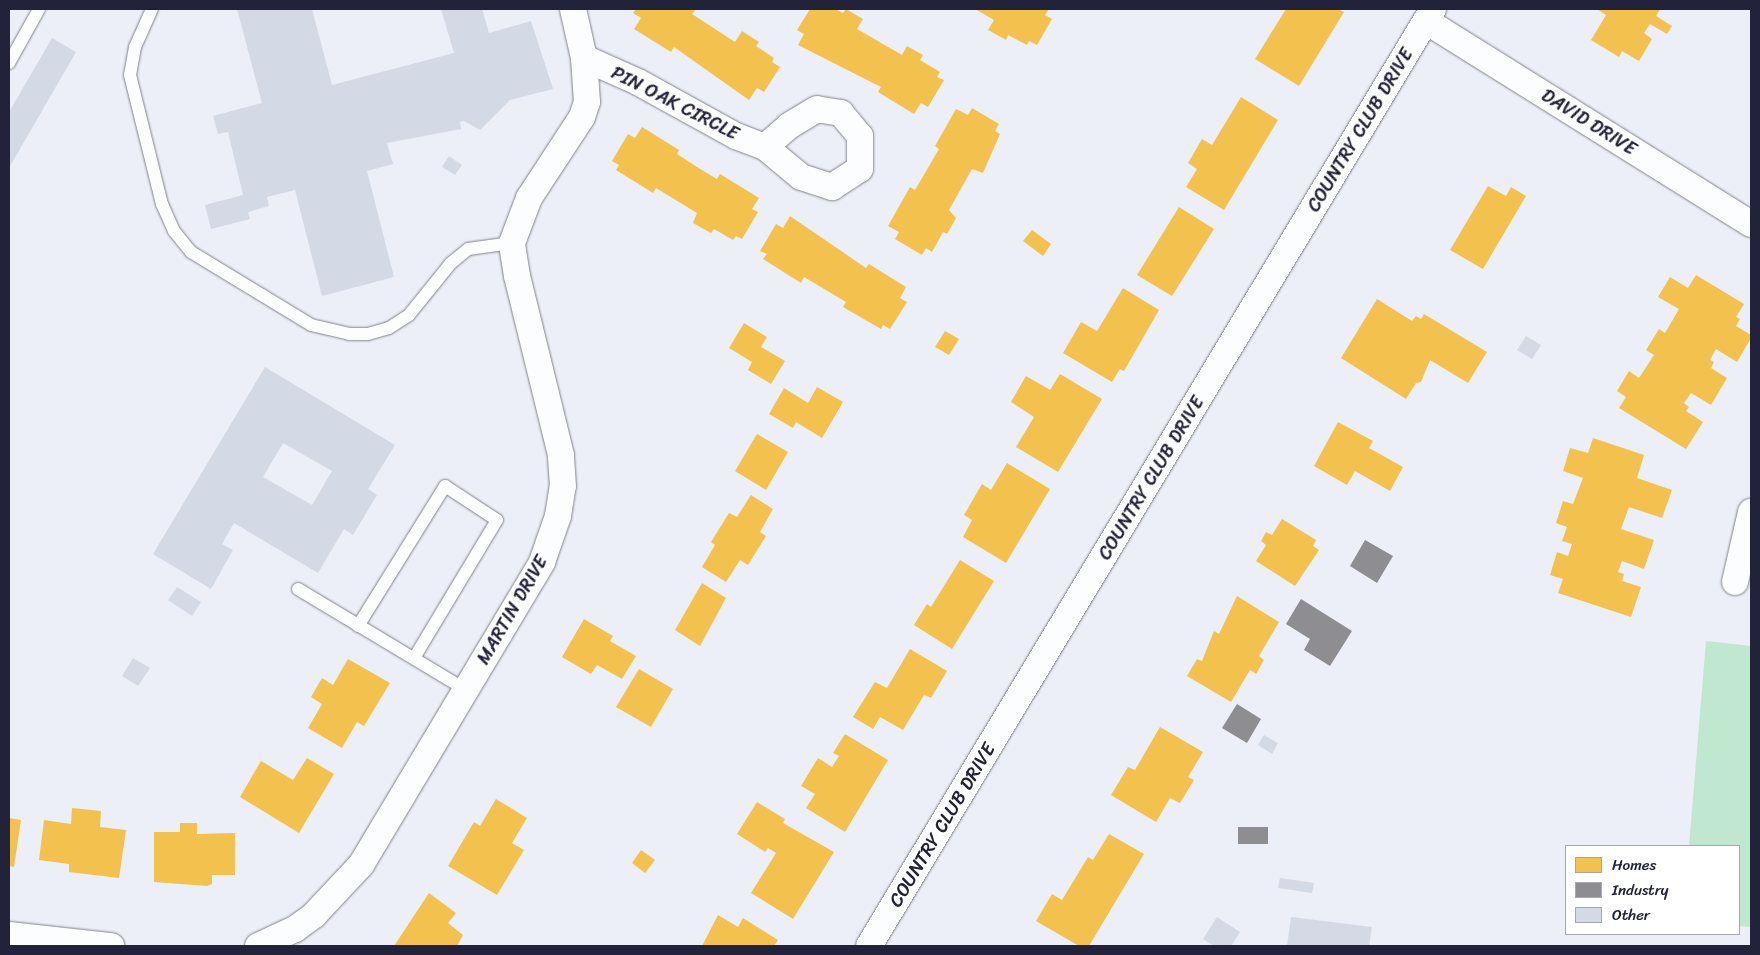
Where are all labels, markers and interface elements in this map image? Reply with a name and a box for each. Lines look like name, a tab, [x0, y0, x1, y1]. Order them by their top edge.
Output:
street label: COUNTRY CLUB DRIVE	[1302, 43, 1418, 217]
street label: PIN OAK CIRCLE	[607, 61, 743, 145]
street label: DAVID DRIVE	[1537, 83, 1641, 161]
street label: COUNTRY CLUB DRIVE	[1093, 391, 1209, 565]
street label: MARTIN DRIVE	[471, 550, 553, 670]
street label: COUNTRY CLUB DRIVE	[884, 738, 1000, 912]
legend	[1565, 845, 1740, 935]
text: Homes	[1612, 852, 1656, 878]
text: Industry	[1612, 877, 1669, 903]
text: Other	[1612, 902, 1650, 928]

